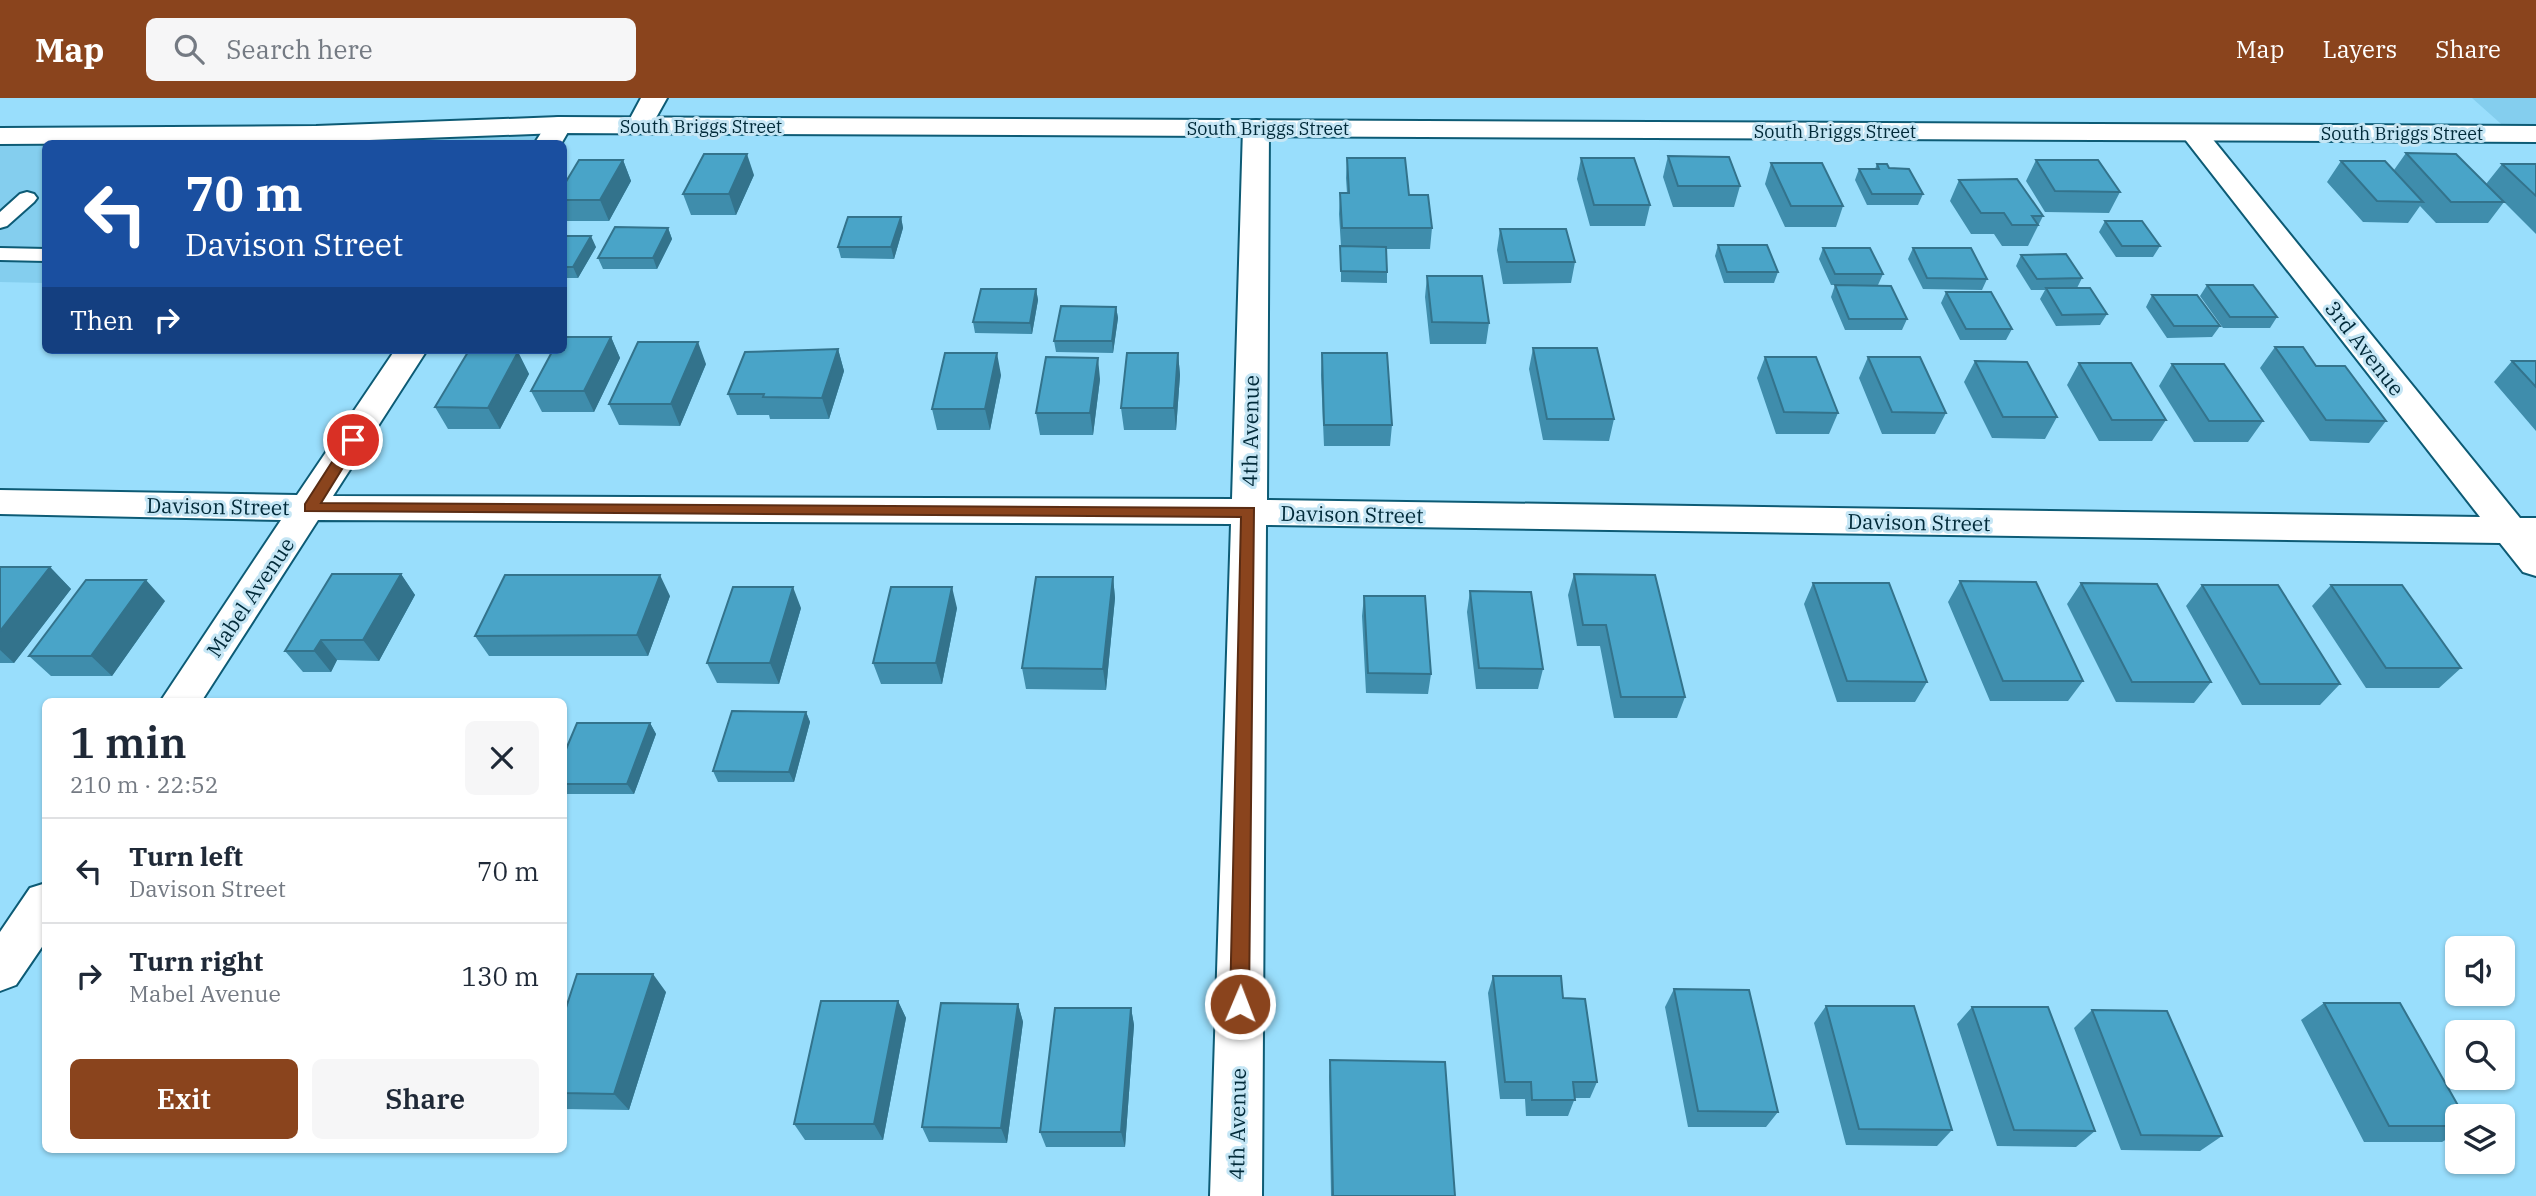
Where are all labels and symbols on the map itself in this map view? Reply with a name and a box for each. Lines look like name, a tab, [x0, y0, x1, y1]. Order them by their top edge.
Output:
street label: South Briggs Street	[620, 115, 782, 138]
street label: South Briggs Street	[1187, 117, 1349, 140]
street label: South Briggs Street	[1754, 120, 1916, 143]
street label: South Briggs Street	[2321, 122, 2483, 145]
street label: 3rd Avenue	[2319, 295, 2411, 401]
street label: 4th Avenue	[1235, 375, 1265, 487]
pin	[323, 410, 383, 470]
street label: Davison Street	[146, 491, 290, 521]
street label: Davison Street	[1280, 499, 1424, 529]
street label: Davison Street	[1847, 507, 1991, 537]
street label: Mabel Avenue	[200, 532, 300, 662]
position arrow	[1203, 967, 1277, 1041]
street label: 4th Avenue	[1222, 1068, 1252, 1180]

